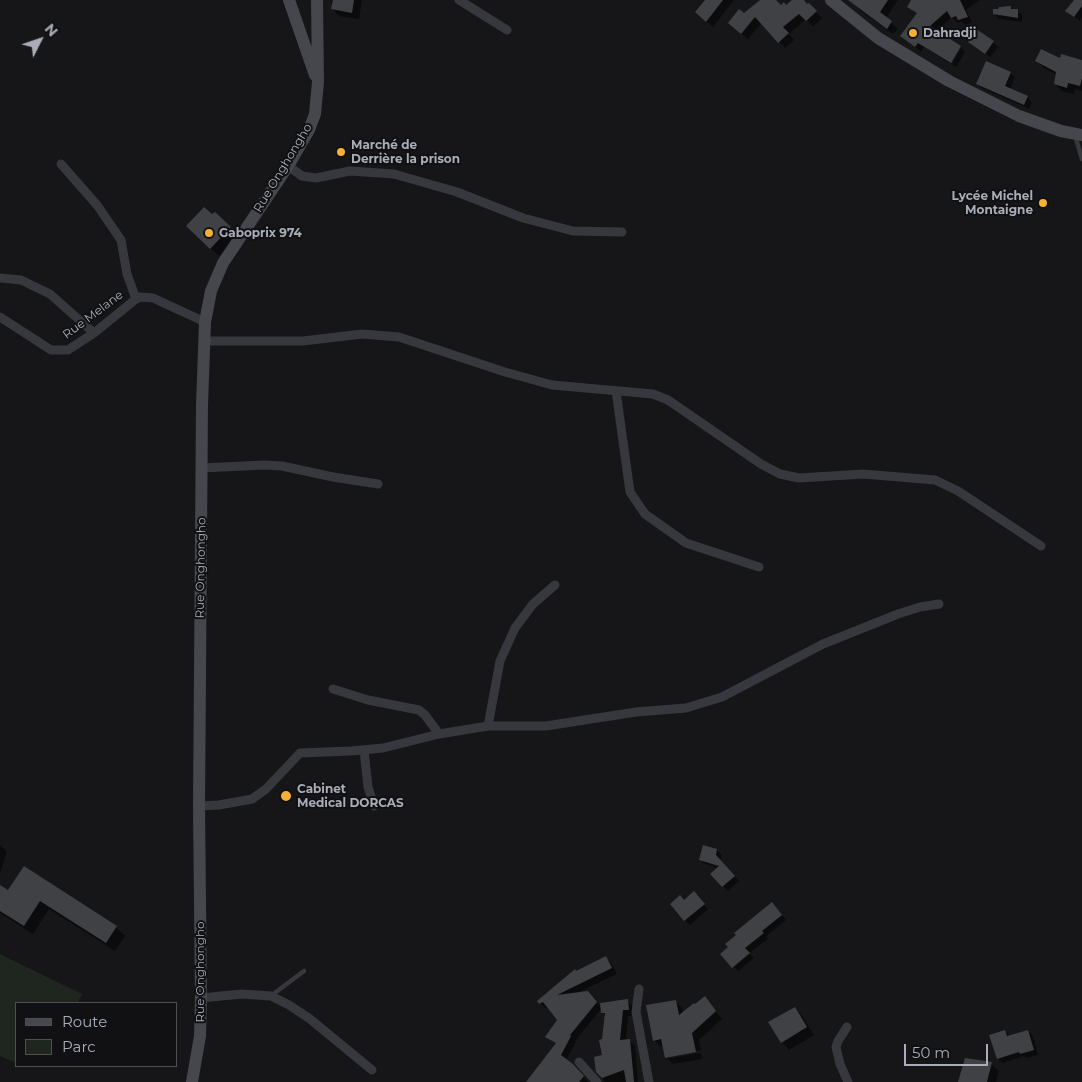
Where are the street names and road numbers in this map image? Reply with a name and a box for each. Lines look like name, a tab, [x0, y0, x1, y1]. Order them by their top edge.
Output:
street label: Rue Onghongho	[251, 121, 315, 215]
street label: Rue Melane	[60, 288, 126, 342]
street label: Rue Onghongho	[193, 517, 209, 619]
street label: Rue Onghongho	[193, 921, 207, 1023]

